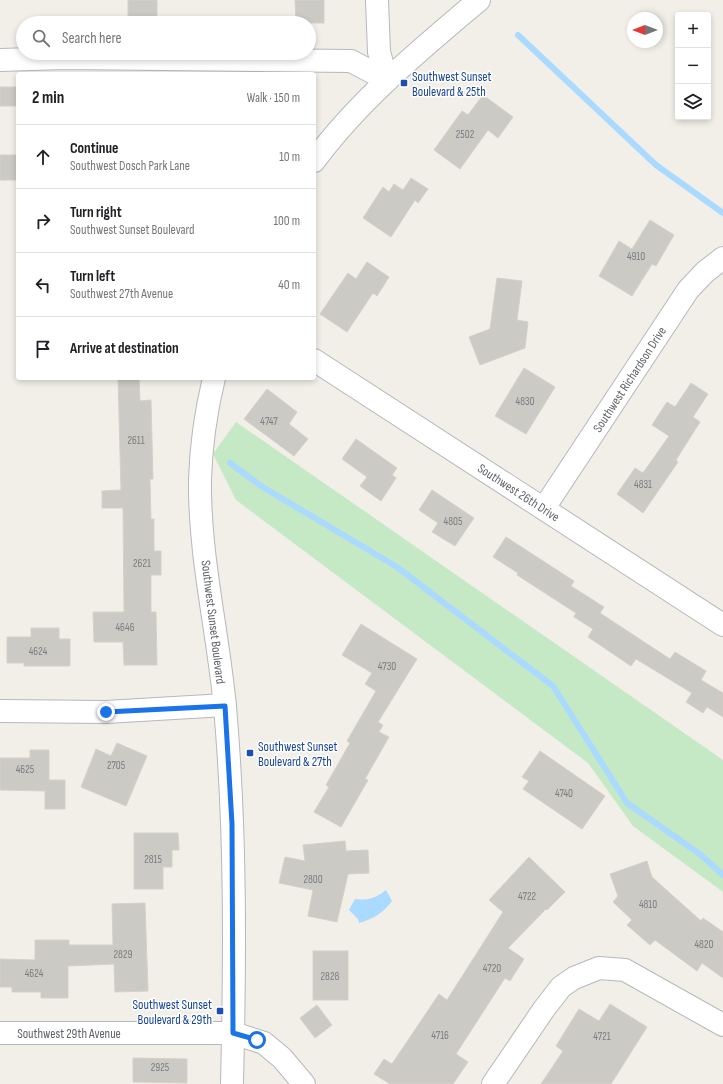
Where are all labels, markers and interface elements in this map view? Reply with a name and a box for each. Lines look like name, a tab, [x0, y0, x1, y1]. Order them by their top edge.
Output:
north arrow	[627, 12, 663, 48]
map controls	[675, 12, 711, 120]
button: +	[675, 12, 711, 48]
search box	[16, 16, 316, 60]
icon: search	[30, 27, 52, 49]
text: Search here	[62, 29, 122, 48]
button: −	[675, 48, 711, 84]
place label: Southwest Sunset Boulevard & 25th	[412, 69, 492, 100]
marker: Southwest Sunset Boulevard & 25th	[399, 78, 409, 88]
button: layers	[675, 84, 711, 120]
text: 2 min	[32, 88, 64, 108]
text: Walk · 150 m	[247, 90, 300, 106]
house number: 2502	[456, 128, 475, 141]
text: Continue	[70, 139, 119, 158]
icon: ahead	[32, 146, 54, 168]
text: 10 m	[279, 149, 300, 165]
text: Southwest Dosch Park Lane	[70, 158, 190, 174]
text: Turn right	[70, 203, 122, 222]
icon: right	[32, 210, 54, 232]
text: 100 m	[273, 213, 300, 229]
text: Southwest Sunset Boulevard	[70, 222, 195, 238]
house number: 4910	[627, 250, 645, 263]
text: Turn left	[70, 267, 115, 286]
icon: left	[32, 274, 54, 296]
text: 40 m	[278, 277, 300, 293]
text: Southwest 27th Avenue	[70, 286, 173, 302]
street label: Southwest Richardson Drive	[590, 324, 670, 435]
icon: arrive	[32, 338, 54, 360]
text: Arrive at destination	[70, 339, 179, 358]
house number: 4830	[516, 395, 535, 408]
house number: 4747	[260, 415, 278, 428]
house number: 2611	[127, 434, 145, 447]
street label: Southwest 26th Drive	[474, 460, 562, 525]
house number: 4831	[634, 478, 652, 491]
house number: 4805	[444, 515, 462, 528]
house number: 2621	[133, 557, 151, 570]
street label: Southwest Sunset Boulevard	[197, 559, 229, 685]
house number: 4646	[115, 621, 135, 634]
house number: 4624	[29, 645, 48, 658]
house number: 4730	[378, 660, 396, 673]
route end	[97, 703, 115, 721]
place label: Southwest Sunset Boulevard & 27th	[258, 739, 338, 770]
marker: Southwest Sunset Boulevard & 27th	[245, 748, 255, 758]
house number: 2705	[107, 759, 125, 772]
house number: 4625	[16, 763, 34, 776]
house number: 4740	[555, 787, 573, 800]
house number: 2815	[144, 853, 162, 866]
house number: 2800	[303, 873, 323, 886]
house number: 4722	[518, 890, 536, 903]
house number: 4810	[639, 898, 657, 911]
house number: 4820	[694, 938, 714, 951]
house number: 2829	[114, 948, 133, 961]
house number: 4720	[483, 962, 501, 975]
house number: 4624	[25, 967, 44, 980]
house number: 2828	[321, 970, 340, 983]
place label: Southwest Sunset Boulevard & 29th	[133, 997, 212, 1028]
marker: Southwest Sunset Boulevard & 29th	[215, 1006, 225, 1016]
street label: Southwest 29th Avenue	[17, 1026, 121, 1042]
house number: 4716	[431, 1029, 449, 1042]
house number: 4721	[593, 1030, 611, 1043]
route start	[248, 1031, 266, 1049]
house number: 2925	[151, 1061, 169, 1074]

